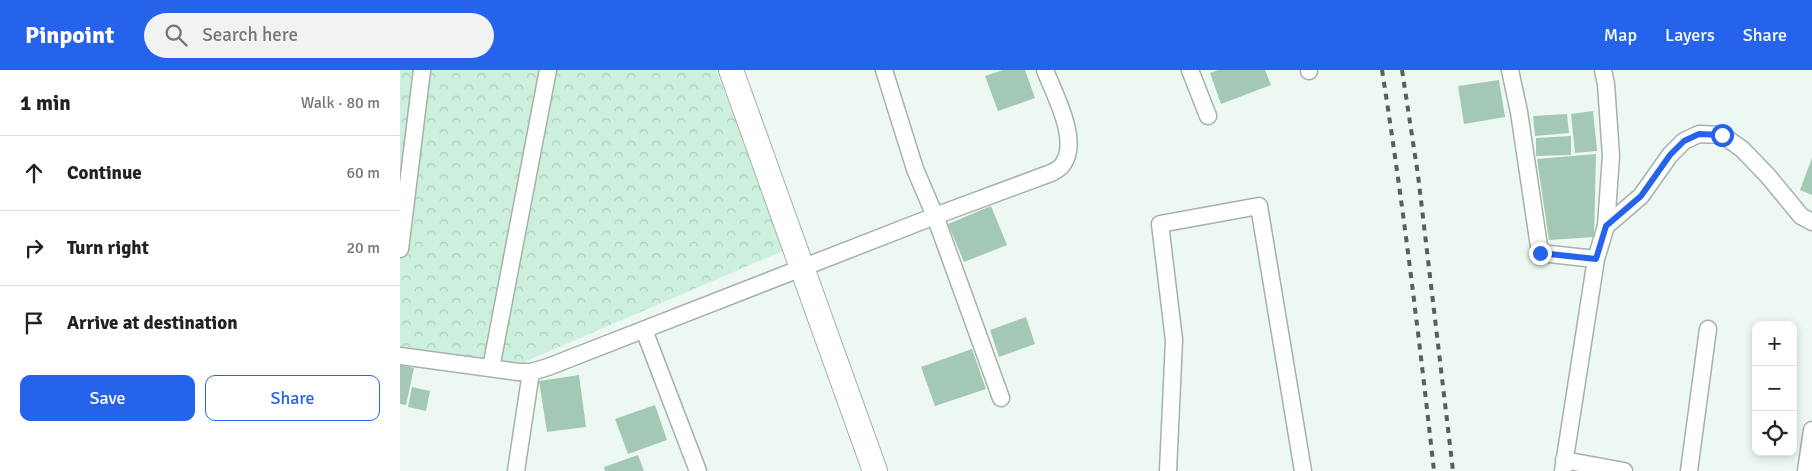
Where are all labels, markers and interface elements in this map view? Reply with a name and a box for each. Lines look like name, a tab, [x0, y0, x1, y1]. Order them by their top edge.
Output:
search box	[144, 13, 494, 58]
text: Pinpoint	[25, 20, 114, 50]
icon: search	[162, 21, 190, 49]
text: Search here	[202, 23, 298, 47]
text: Map	[1604, 24, 1637, 46]
text: Layers	[1665, 24, 1715, 46]
text: Share	[1743, 24, 1787, 46]
text: 1 min	[20, 90, 71, 116]
text: Walk · 80 m	[301, 93, 380, 113]
route start	[1711, 124, 1734, 147]
icon: ahead	[20, 159, 48, 187]
text: Continue	[67, 161, 142, 185]
text: 60 m	[346, 163, 380, 183]
icon: right	[20, 234, 48, 262]
text: Turn right	[67, 236, 149, 260]
text: 20 m	[346, 238, 380, 258]
route end	[1529, 242, 1552, 265]
icon: arrive	[20, 309, 48, 337]
text: Arrive at destination	[67, 311, 238, 335]
map controls	[1752, 321, 1797, 456]
button: +	[1752, 321, 1797, 366]
button: −	[1752, 366, 1797, 411]
button: Save	[20, 375, 195, 421]
button: Share	[205, 375, 380, 421]
button: locate	[1752, 411, 1797, 456]

